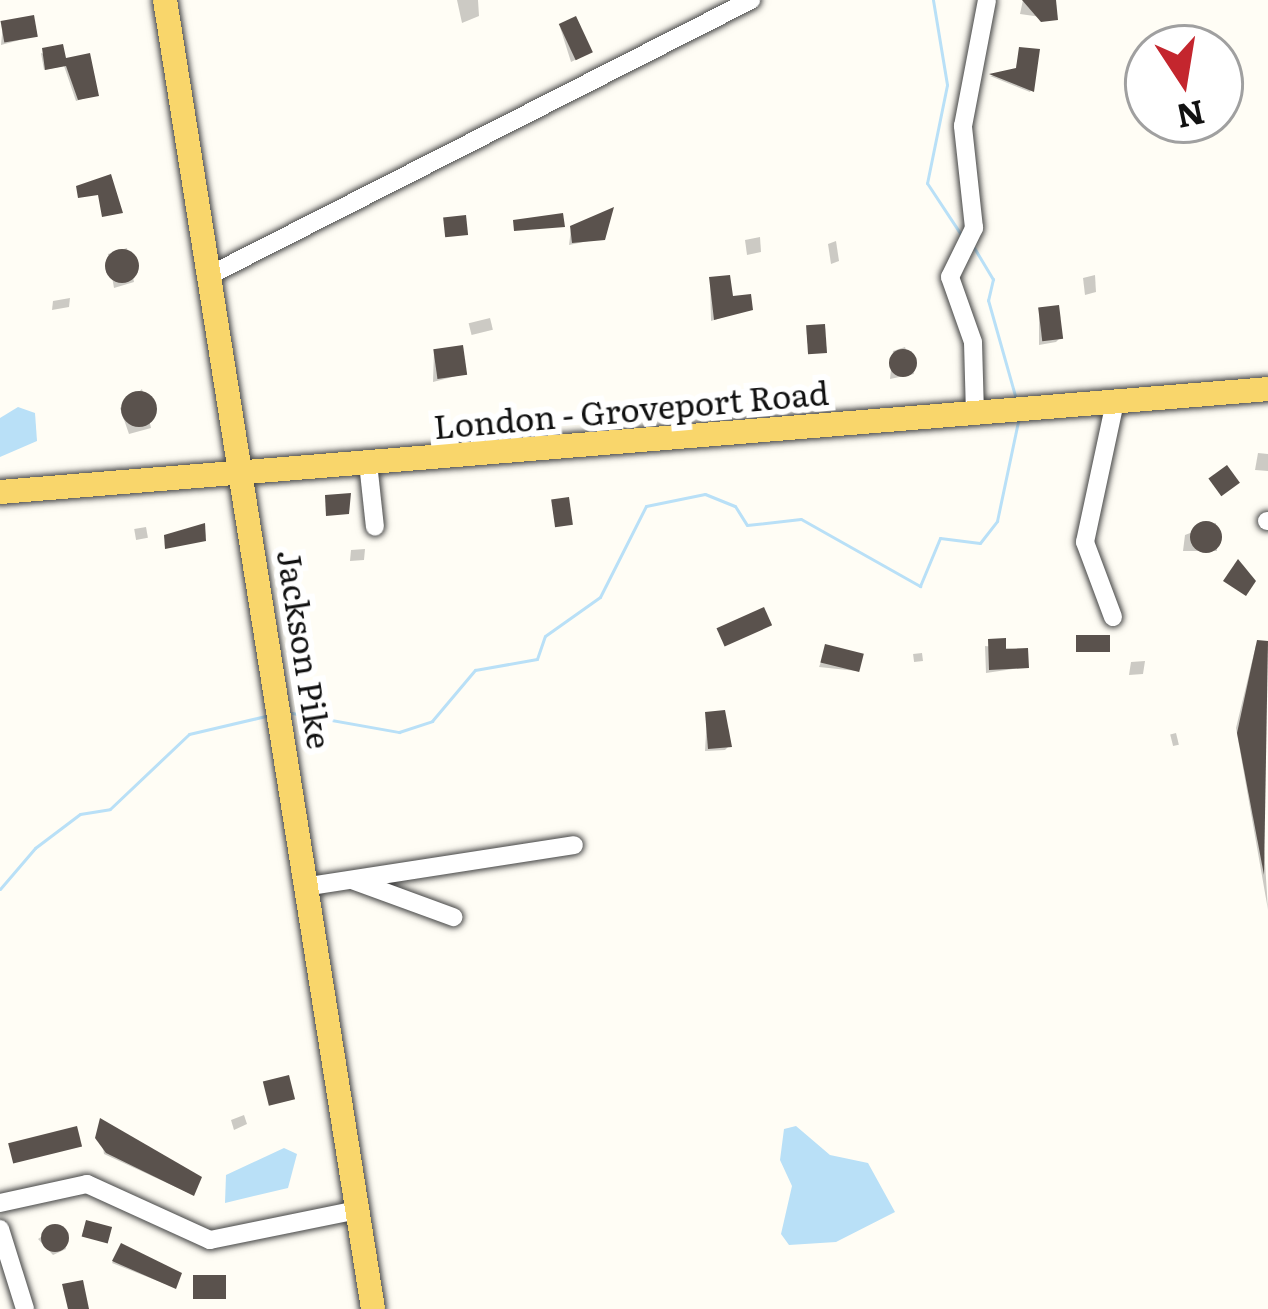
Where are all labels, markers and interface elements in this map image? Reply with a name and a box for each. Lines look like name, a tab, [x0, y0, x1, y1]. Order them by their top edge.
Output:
north arrow	[1124, 24, 1244, 144]
text: N	[1172, 90, 1210, 144]
street label: London - Groveport Road	[432, 371, 830, 445]
street label: Jackson Pike	[271, 547, 341, 751]

